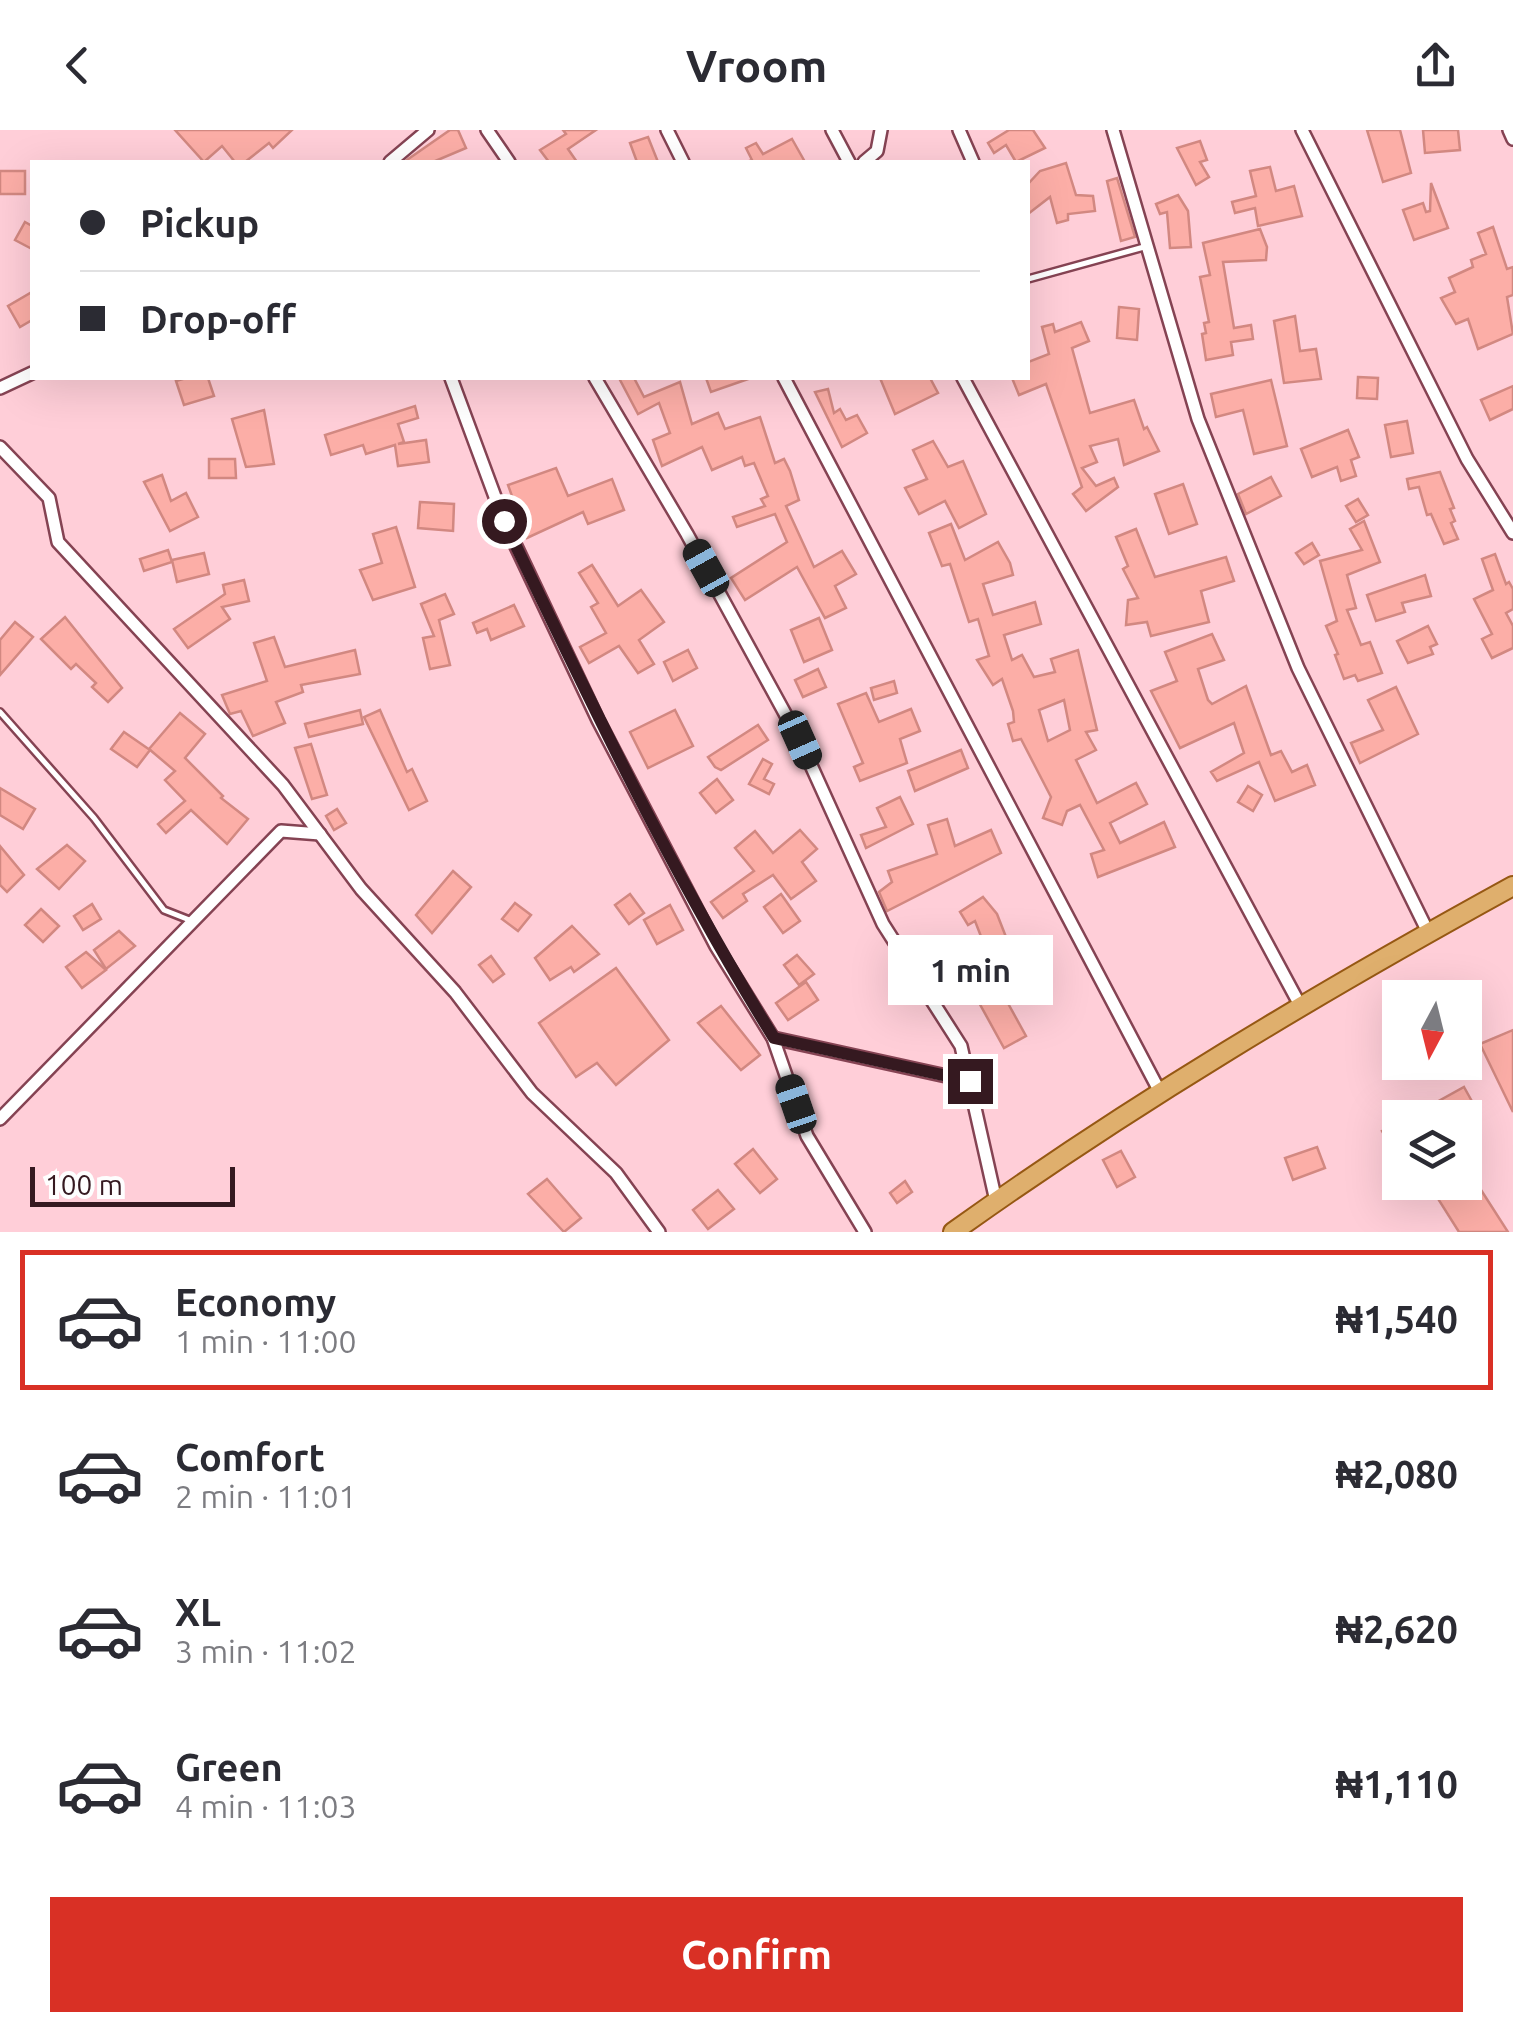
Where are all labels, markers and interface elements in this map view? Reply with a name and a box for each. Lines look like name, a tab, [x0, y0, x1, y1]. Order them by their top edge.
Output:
icon: back	[50, 38, 105, 93]
icon: share	[1408, 38, 1463, 93]
text: Vroom	[686, 40, 827, 91]
text: Pickup	[140, 202, 259, 244]
text: Drop-off	[140, 298, 296, 340]
route start	[482, 499, 527, 544]
car	[678, 534, 734, 602]
car	[774, 706, 826, 774]
callout: 1 min	[888, 936, 1052, 1006]
text: 1 min	[930, 952, 1011, 988]
north arrow	[1382, 980, 1482, 1080]
map controls	[1382, 980, 1482, 1200]
route end	[948, 1059, 993, 1104]
car	[772, 1071, 820, 1137]
button: layers	[1382, 1100, 1482, 1200]
scale bar	[30, 1162, 235, 1206]
text: 100 m	[45, 1169, 123, 1200]
icon: car	[55, 1275, 145, 1365]
text: Economy	[175, 1281, 336, 1323]
text: ₦1,540	[1335, 1298, 1458, 1340]
text: 1 min · 11:00	[175, 1323, 357, 1359]
icon: car	[55, 1430, 145, 1520]
text: Comfort	[175, 1436, 325, 1478]
text: ₦2,080	[1335, 1453, 1458, 1495]
text: 2 min · 11:01	[175, 1478, 357, 1514]
icon: car	[55, 1585, 145, 1675]
text: XL	[175, 1591, 221, 1633]
text: ₦2,620	[1335, 1608, 1458, 1650]
text: 3 min · 11:02	[175, 1633, 357, 1669]
icon: car	[55, 1740, 145, 1830]
text: Green	[175, 1746, 283, 1788]
text: ₦1,110	[1335, 1763, 1458, 1805]
text: 4 min · 11:03	[175, 1788, 357, 1824]
button: Confirm	[50, 1897, 1463, 2012]

